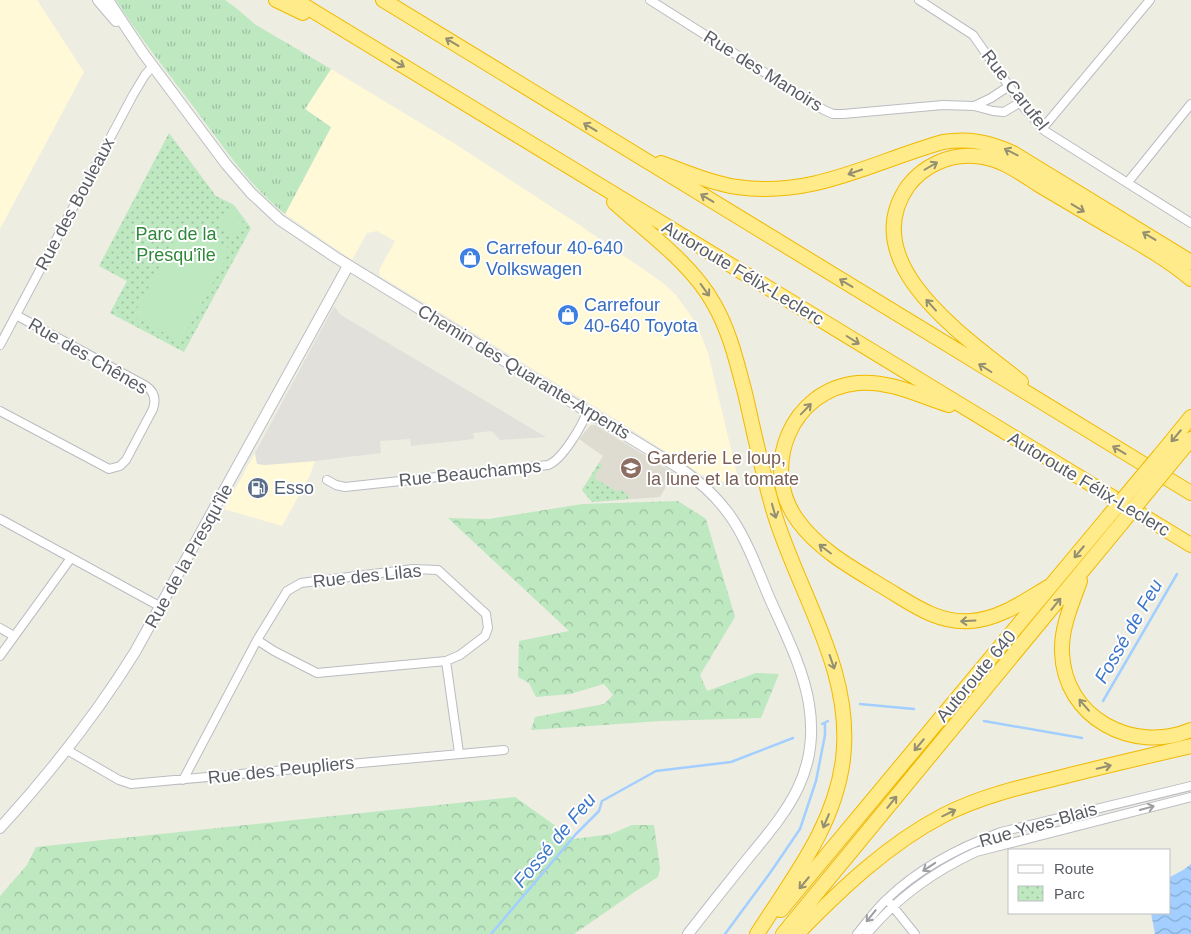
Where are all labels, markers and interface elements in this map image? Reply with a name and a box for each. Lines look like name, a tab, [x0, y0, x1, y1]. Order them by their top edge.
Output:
street label: Rue des Manoirs	[700, 26, 826, 116]
one-way arrow	[445, 37, 459, 47]
street label: Rue Carufel	[978, 46, 1052, 134]
one-way arrow	[390, 58, 404, 68]
one-way arrow	[584, 121, 598, 131]
street label: Rue des Bouleaux	[32, 134, 118, 274]
one-way arrow	[1003, 147, 1018, 157]
one-way arrow	[924, 161, 938, 171]
one-way arrow	[847, 167, 863, 177]
one-way arrow	[701, 193, 715, 203]
one-way arrow	[1071, 203, 1085, 213]
street label: Autoroute Félix-Leclerc	[659, 217, 827, 329]
park label: Parc de la Presqu'île	[135, 224, 218, 265]
one-way arrow	[1143, 231, 1157, 241]
place label: Carrefour 40-640 Volkswagen	[486, 238, 623, 279]
shop icon: Carrefour 40-640 Volkswagen	[458, 246, 482, 270]
one-way arrow	[840, 278, 854, 288]
one-way arrow	[700, 283, 710, 297]
place label: Carrefour 40-640 Toyota	[584, 295, 699, 336]
one-way arrow	[925, 298, 937, 311]
street label: Chemin des Quarante-Arpents	[414, 301, 634, 443]
shop icon: Carrefour 40-640 Toyota	[556, 303, 580, 327]
street label: Rue des Chênes	[25, 314, 151, 398]
one-way arrow	[845, 336, 859, 346]
one-way arrow	[978, 363, 992, 373]
one-way arrow	[800, 403, 812, 416]
street label: Autoroute Félix-Leclerc	[1005, 428, 1173, 540]
one-way arrow	[1170, 429, 1181, 442]
one-way arrow	[1113, 444, 1127, 454]
place label: Garderie Le loup, la lune et la tomate	[647, 448, 799, 489]
street label: Rue Beauchamps	[398, 456, 542, 490]
school or university icon: Garderie Le loup, la lune et la tomate	[619, 456, 643, 480]
fuel station icon: Esso	[246, 476, 270, 500]
place label: Esso	[274, 478, 314, 498]
street label: Rue de la Presqu'île	[141, 481, 237, 631]
one-way arrow	[770, 502, 779, 518]
one-way arrow	[819, 544, 832, 555]
one-way arrow	[1074, 545, 1085, 558]
street label: Rue des Lilas	[312, 560, 422, 592]
water label: Fossé de Feu	[1090, 575, 1167, 687]
one-way arrow	[1050, 598, 1061, 611]
one-way arrow	[961, 616, 977, 625]
street label: Autoroute 640	[932, 626, 1020, 726]
one-way arrow	[828, 654, 838, 670]
one-way arrow	[1078, 699, 1089, 712]
one-way arrow	[913, 738, 924, 751]
street label: Rue des Peupliers	[207, 752, 355, 788]
one-way arrow	[1096, 762, 1112, 771]
water label: Fossé de Feu	[509, 789, 600, 892]
one-way arrow	[887, 796, 898, 809]
street label: Rue Yves-Blais	[977, 799, 1099, 851]
one-way arrow	[1139, 802, 1155, 812]
one-way arrow	[941, 808, 956, 817]
one-way arrow	[821, 813, 831, 828]
legend	[1008, 849, 1171, 914]
text: Route	[1054, 860, 1094, 877]
one-way arrow	[922, 862, 936, 872]
one-way arrow	[798, 877, 809, 890]
text: Parc	[1054, 885, 1085, 902]
one-way arrow	[866, 909, 877, 922]

